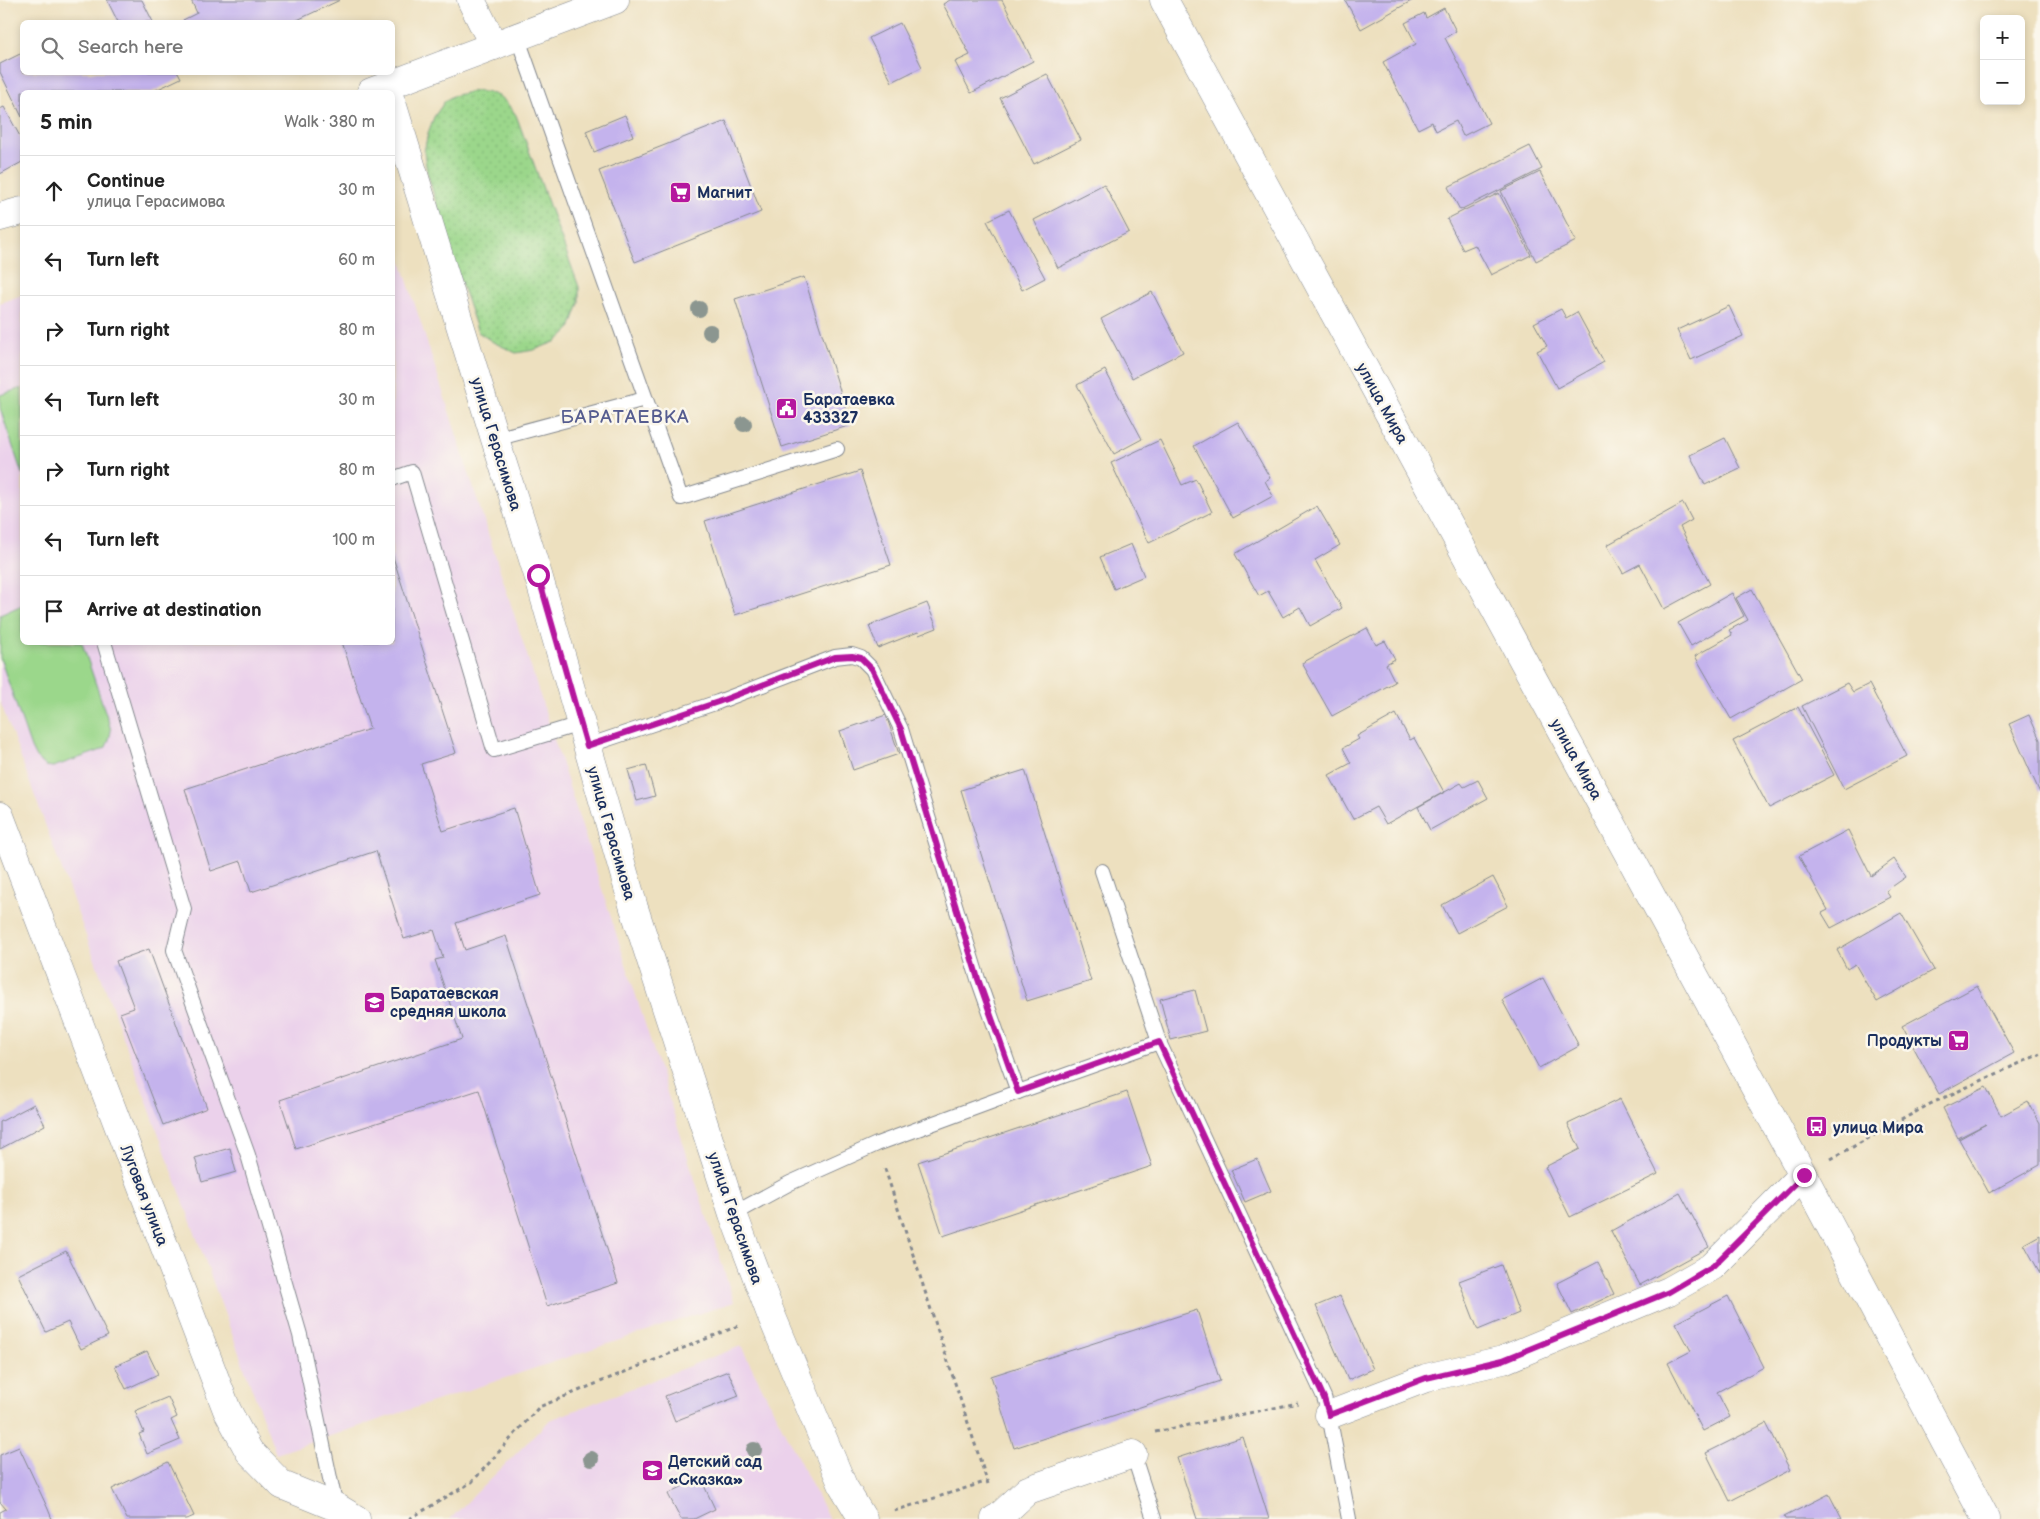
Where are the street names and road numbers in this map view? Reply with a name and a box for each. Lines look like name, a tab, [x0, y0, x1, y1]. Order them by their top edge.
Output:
street label: улица Мира	[1352, 360, 1412, 448]
street label: улица Герасимова	[466, 376, 525, 514]
street label: улица Мира	[1546, 716, 1606, 804]
street label: улица Герасимова	[582, 764, 639, 903]
street label: Луговая улица	[115, 1141, 172, 1249]
street label: улица Герасимова	[703, 1150, 766, 1287]

